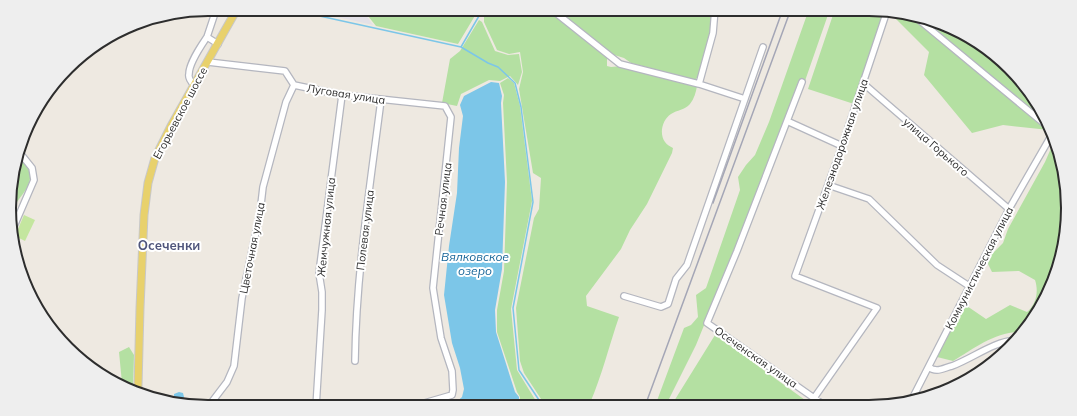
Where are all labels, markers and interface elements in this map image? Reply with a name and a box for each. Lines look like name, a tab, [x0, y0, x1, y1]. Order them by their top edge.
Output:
street label: Егорьевское шоссе	[150, 65, 210, 161]
street label: Железнодорожная улица	[813, 77, 871, 211]
street label: Луговая улица	[306, 81, 386, 107]
street label: улица Горького	[900, 115, 972, 179]
street label: Речная улица	[432, 162, 454, 236]
street label: Жемчужная улица	[314, 177, 338, 277]
street label: Полевая улица	[353, 189, 377, 271]
street label: Цветочная улица	[236, 201, 268, 295]
street label: Коммунистическая улица	[942, 204, 1016, 332]
district label: Осеченки	[138, 237, 200, 253]
water label: Вялковское озеро	[441, 249, 509, 278]
street label: Осеченская улица	[712, 323, 800, 391]

